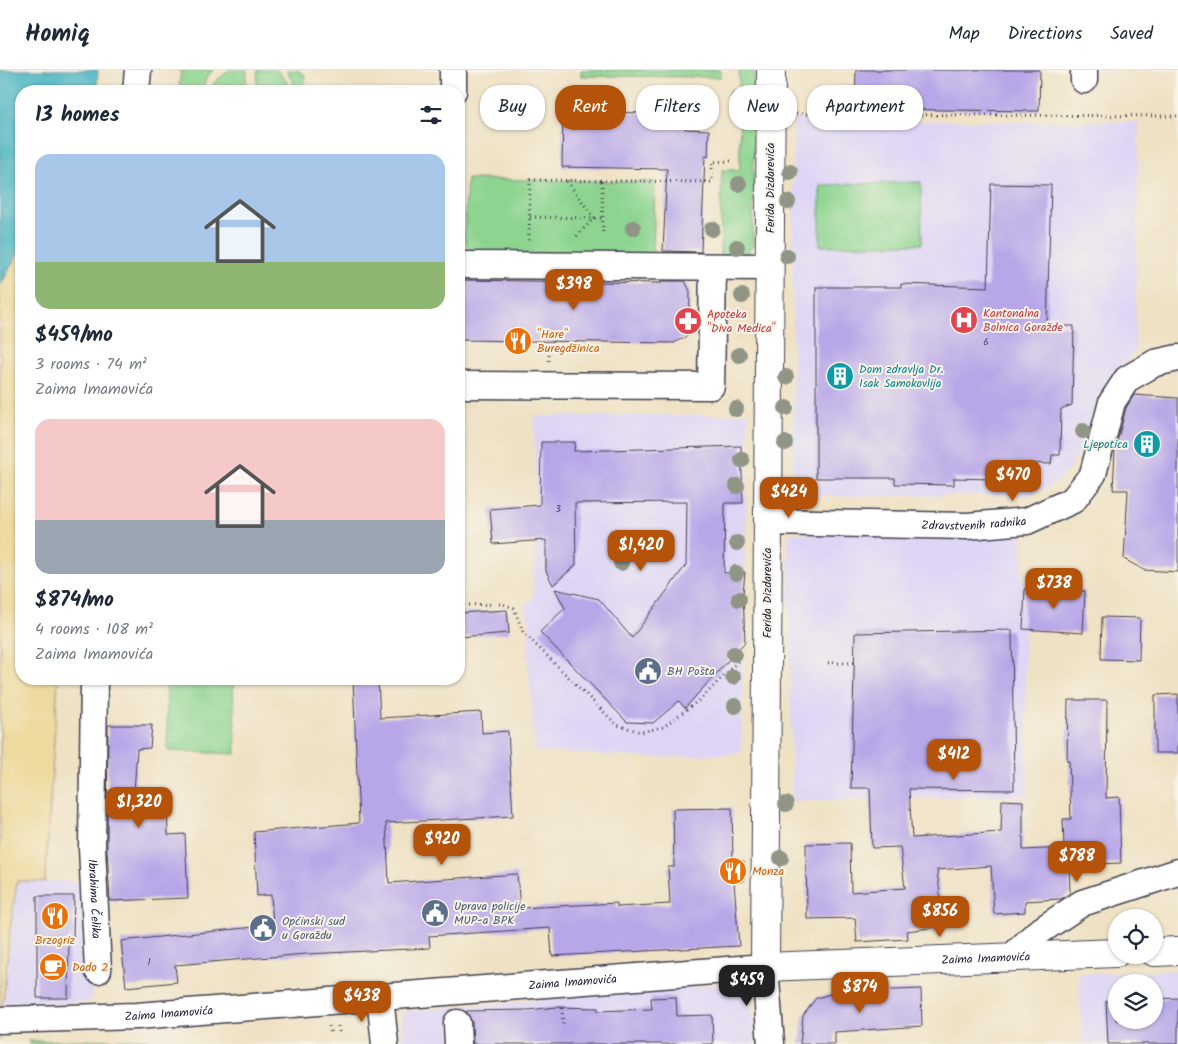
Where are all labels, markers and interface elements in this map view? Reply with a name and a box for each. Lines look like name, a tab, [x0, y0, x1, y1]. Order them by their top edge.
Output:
text: Homiq	[25, 15, 90, 54]
text: Map	[948, 20, 980, 49]
text: Directions	[1008, 20, 1082, 49]
text: Saved	[1110, 20, 1153, 49]
chip: Buy	[480, 85, 545, 130]
chip: Rent	[555, 85, 626, 130]
chip: Filters	[636, 85, 719, 130]
chip: New	[729, 85, 797, 130]
chip: Apartment	[807, 85, 923, 130]
text: 13 homes	[35, 99, 120, 132]
icon: filters	[417, 101, 445, 129]
street label: Ferida Dizdarevića	[761, 142, 780, 233]
icon: home	[195, 186, 285, 276]
pin: $398	[544, 268, 604, 311]
text: $398	[556, 272, 592, 297]
place label: Kantonalna Bolnica Goražde	[983, 304, 1064, 337]
place label: Apoteka "Diva Medica"	[707, 305, 776, 338]
hospital icon: Kantonalna Bolnica Goražde	[949, 305, 979, 335]
pharmacy icon: Apoteka "Diva Medica"	[673, 306, 703, 336]
text: $459/mo	[35, 319, 113, 352]
place label: "Hare" Buregdžinica	[537, 325, 600, 358]
restaurant icon: "Hare" Buregdžinica	[503, 326, 533, 356]
house number: 6	[983, 334, 989, 350]
text: 3 rooms · 74 m²	[35, 352, 147, 377]
place label: Dom zdravlja Dr. Isak Samokovlija	[859, 360, 944, 393]
building icon: Dom zdravlja Dr. Isak Samokovlija	[825, 361, 855, 391]
text: Zaima Imamovića	[35, 377, 153, 402]
building icon: Ljepotica	[1132, 429, 1162, 459]
place label: Ljepotica	[1083, 435, 1128, 454]
icon: home	[195, 451, 285, 541]
pin: $470	[983, 460, 1043, 502]
text: $470	[996, 463, 1030, 488]
pin: $424	[759, 476, 819, 519]
text: $424	[771, 480, 807, 505]
house number: 3	[555, 501, 561, 517]
street label: Zdravstvenih radnika	[921, 512, 1027, 536]
pin: $1,420	[600, 530, 682, 572]
text: $1,420	[619, 533, 663, 558]
street label: Ferida Dizdarevića	[758, 547, 777, 638]
pin: $738	[1024, 568, 1084, 610]
text: $738	[1036, 571, 1072, 596]
text: $874/mo	[35, 584, 114, 617]
text: 4 rooms · 108 m²	[35, 617, 153, 642]
text: Zaima Imamovića	[35, 642, 153, 667]
public building icon: BH Pošta	[633, 656, 663, 686]
place label: BH Pošta	[667, 662, 715, 681]
pin: $412	[924, 738, 984, 781]
text: $412	[938, 742, 970, 767]
pin: $1,320	[98, 786, 180, 829]
text: $1,320	[117, 790, 161, 815]
pin: $920	[412, 824, 472, 866]
text: $920	[424, 827, 460, 852]
pin: $788	[1047, 840, 1107, 883]
text: $788	[1059, 844, 1095, 869]
restaurant icon: Monza	[718, 856, 748, 886]
street label: Ibrahima Čelika	[83, 859, 106, 940]
place label: Monza	[752, 862, 785, 881]
pin: $856	[910, 896, 970, 938]
place label: Uprava policije MUP-a BPK	[454, 897, 526, 930]
public building icon: Uprava policije MUP-a BPK	[420, 898, 450, 928]
text: $856	[922, 899, 958, 924]
restaurant icon: Brzogriz	[40, 901, 70, 931]
map controls	[1108, 909, 1163, 1029]
button: locate	[1108, 909, 1163, 964]
place label: Općinski sud u Goraždu	[282, 912, 346, 945]
public building icon: Općinski sud u Goraždu	[248, 913, 278, 943]
place label: Brzogriz	[35, 931, 75, 950]
street label: Zaima Imamovića	[941, 947, 1031, 969]
cafe icon: Dado 2	[38, 952, 68, 982]
house number: 1	[147, 954, 151, 970]
place label: Dado 2	[72, 958, 109, 977]
pin: $459	[717, 964, 777, 1007]
text: $459	[730, 968, 764, 993]
street label: Zaima Imamovića	[528, 969, 618, 995]
pin: $874	[830, 972, 890, 1014]
button: layers	[1108, 974, 1163, 1029]
text: $874	[842, 975, 878, 1000]
pin: $438	[332, 980, 392, 1023]
text: $438	[344, 984, 380, 1009]
street label: Zaima Imamovića	[124, 1001, 214, 1026]

